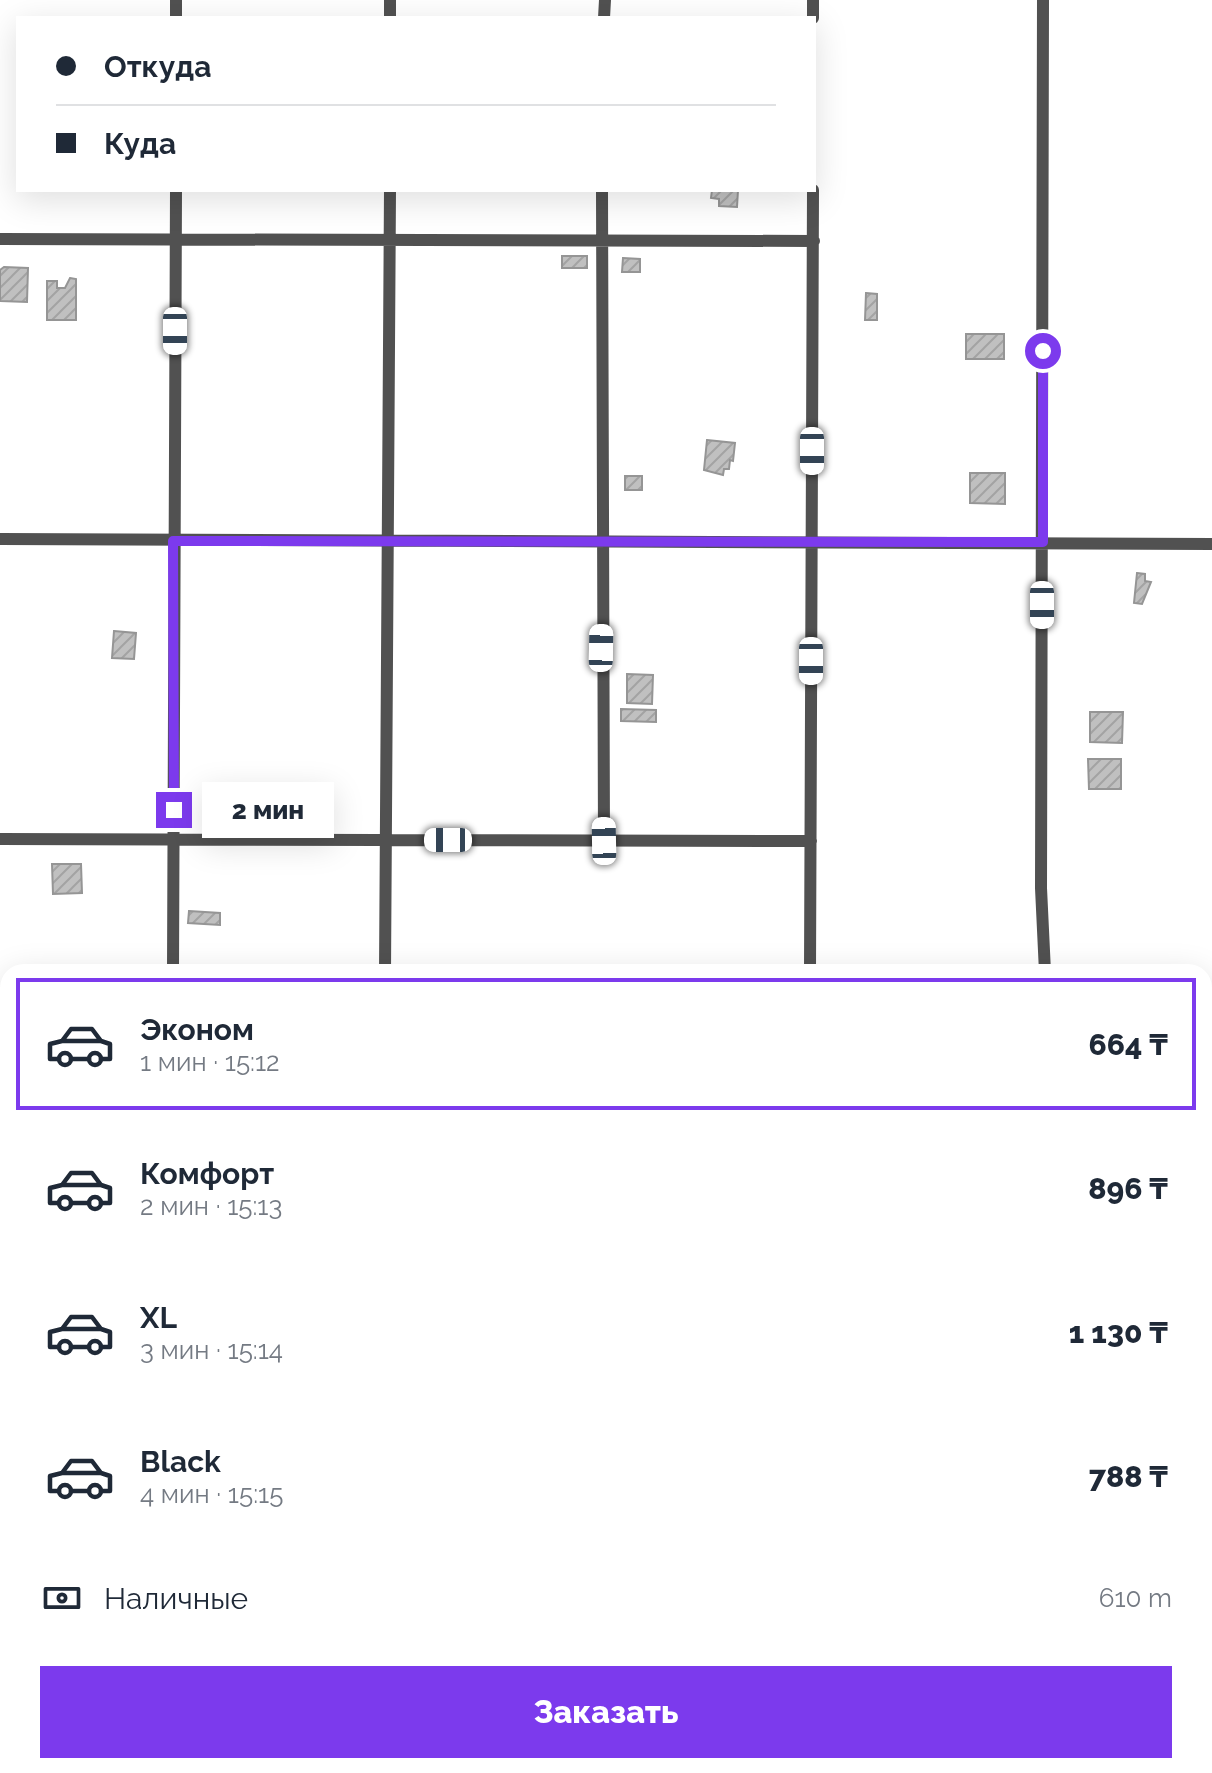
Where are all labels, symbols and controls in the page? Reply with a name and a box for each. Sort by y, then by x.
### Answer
text: Откуда [104,49,211,84]
text: Куда [104,126,176,161]
car [163,307,187,355]
route start [1025,333,1061,369]
car [800,427,824,475]
car [1030,581,1054,629]
car [589,624,613,672]
car [799,637,823,685]
callout: 2 мин [202,782,334,838]
route end [156,792,192,828]
text: 2 мин [232,795,304,825]
car [592,817,616,865]
car [424,828,472,852]
icon: car [44,1008,116,1080]
text: Эконом [140,1012,254,1047]
text: 664 ₸ [1089,1027,1168,1062]
text: 1 мин · 15:12 [140,1047,280,1077]
icon: car [44,1152,116,1224]
text: Комфорт [140,1156,274,1191]
text: 896 ₸ [1088,1171,1168,1206]
text: 2 мин · 15:13 [140,1191,282,1221]
icon: car [44,1296,116,1368]
text: XL [140,1300,177,1335]
text: 1 130 ₸ [1069,1315,1168,1350]
text: 3 мин · 15:14 [140,1335,283,1365]
icon: car [44,1440,116,1512]
text: Black [140,1444,221,1479]
text: 788 ₸ [1089,1459,1168,1494]
text: 4 мин · 15:15 [140,1479,283,1509]
icon: cash [40,1576,84,1620]
text: Наличные [104,1581,248,1616]
text: 610 m [1099,1583,1172,1613]
button: Заказать [40,1666,1172,1758]

